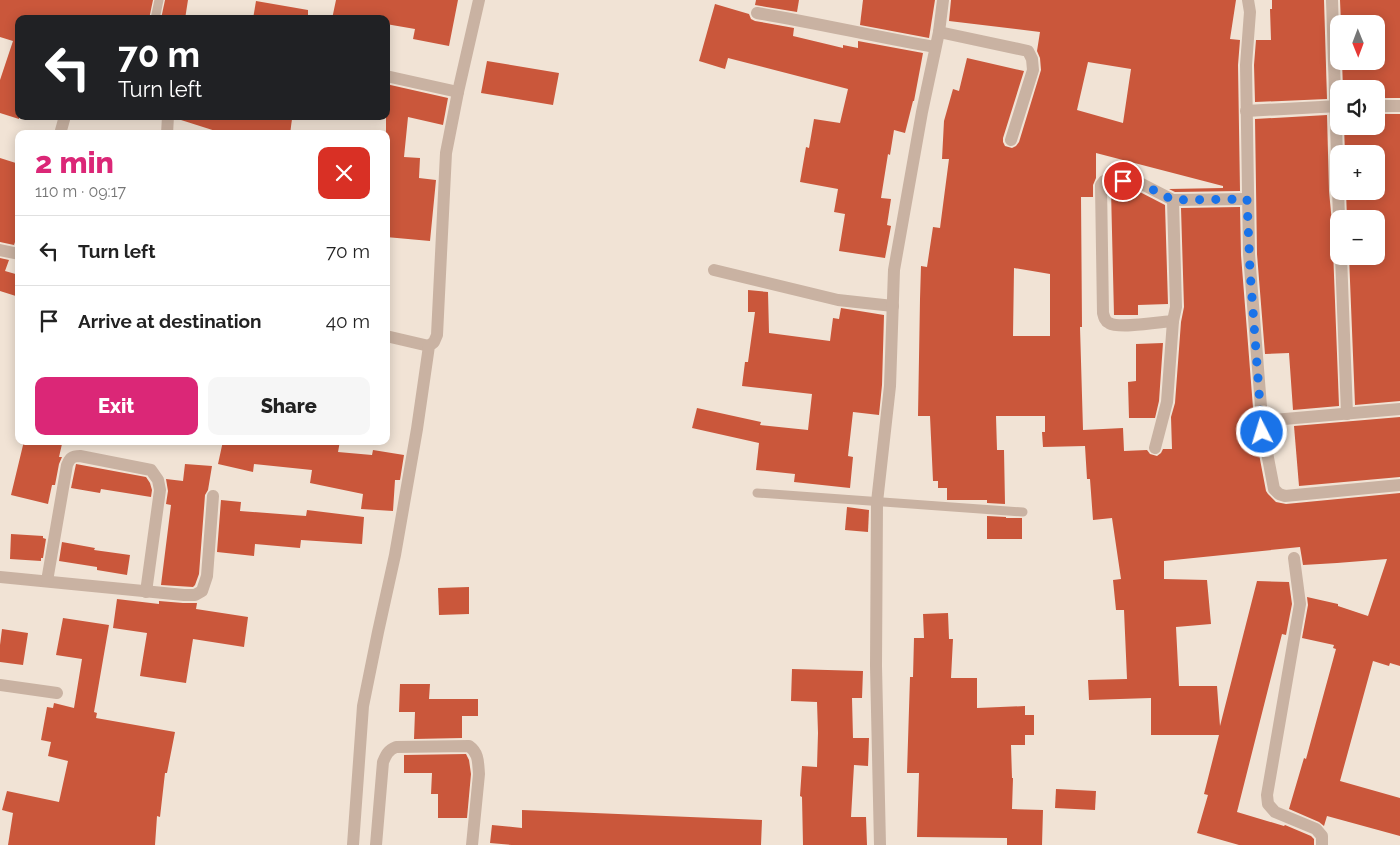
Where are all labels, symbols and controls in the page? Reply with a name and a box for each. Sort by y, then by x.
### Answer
north arrow [1330,15,1385,70]
map controls [1330,15,1385,265]
text: 70 m [118,34,200,75]
icon: left [35,35,100,100]
text: Turn left [118,76,202,102]
button: sound [1330,80,1385,135]
text: 2 min [35,145,114,180]
button: + [1330,145,1385,200]
button: close [318,147,370,199]
pin [1102,160,1144,202]
icon: arrive [1109,167,1137,195]
text: 110 m · 09:17 [35,182,126,201]
button: − [1330,210,1385,265]
icon: left [35,237,63,265]
text: Turn left [78,240,155,262]
text: 70 m [326,240,370,262]
icon: arrive [35,307,63,335]
text: Arrive at destination [78,310,262,332]
text: 40 m [326,310,370,332]
button: Exit [35,377,198,435]
button: Share [208,377,370,435]
position arrow [1235,405,1287,457]

